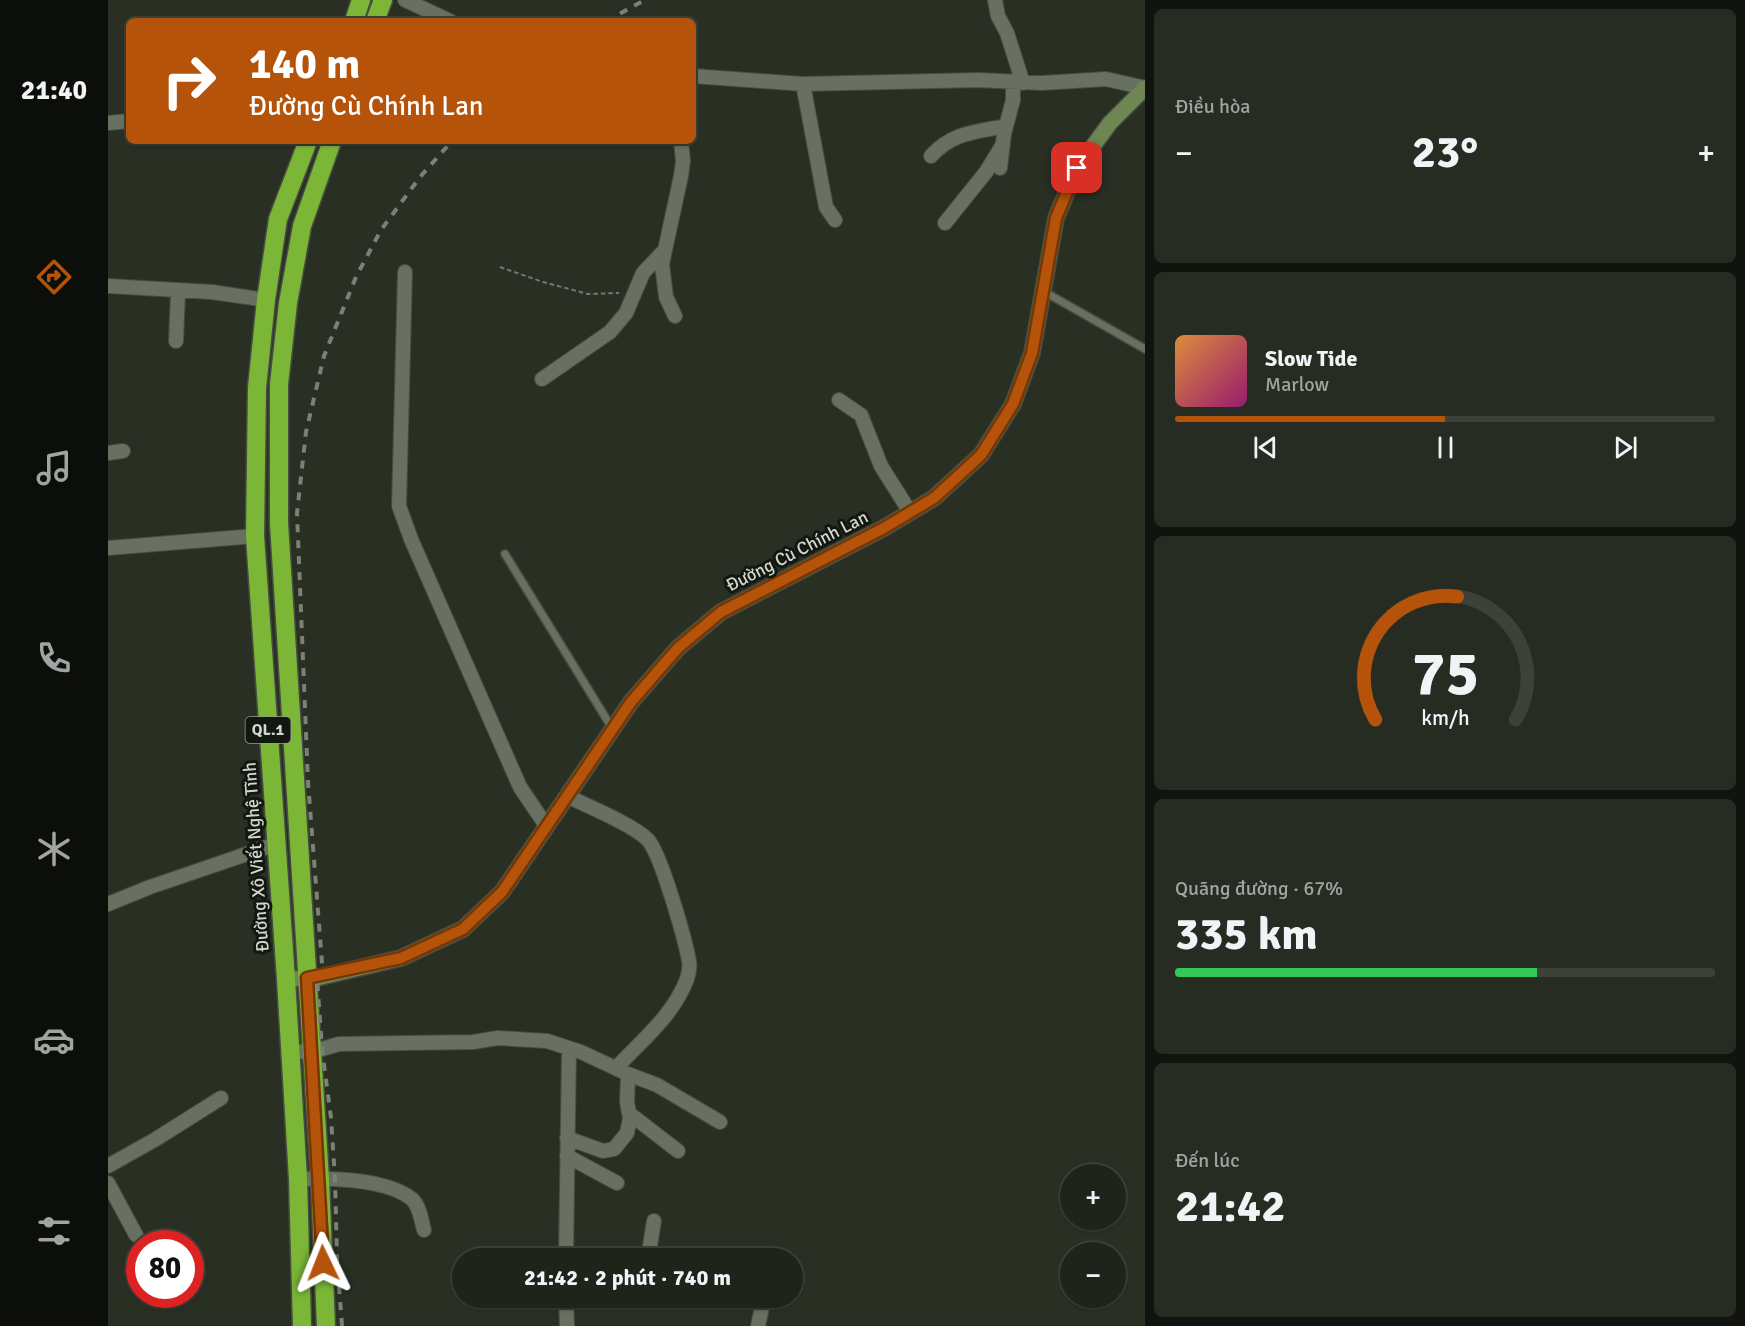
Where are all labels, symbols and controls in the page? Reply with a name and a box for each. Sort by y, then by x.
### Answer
text: 140 m [249,39,360,90]
icon: right [150,42,228,120]
text: 21:40 [21,74,87,107]
text: Đường Cù Chính Lan [249,90,484,123]
text: Điều hòa [1175,94,1250,119]
text: 23° [1412,125,1478,180]
text: − [1175,133,1193,174]
text: + [1697,133,1715,174]
pin [1051,142,1102,193]
icon: arrive [1060,151,1093,184]
icon: directions [33,256,75,298]
text: Slow Tide [1265,345,1357,372]
text: Marlow [1265,372,1329,397]
icon: previous [1249,431,1282,464]
icon: pause [1429,431,1462,464]
icon: next [1609,431,1642,464]
icon: music [33,447,75,489]
street label: Đường Cù Chính Lan [722,506,872,596]
text: 75 [1411,635,1479,712]
icon: phone [33,637,75,679]
text: km/h [1421,705,1469,731]
road number: QL.1 [246,717,290,743]
street label: Đường Xô Viết Nghệ Tĩnh [238,761,274,953]
icon: climate [33,828,75,870]
text: Quãng đường · 67% [1175,876,1343,901]
text: 335 km [1175,907,1318,962]
icon: car [33,1019,75,1061]
text: Đến lúc [1175,1148,1240,1173]
map controls [1060,1164,1126,1308]
button: + [1060,1164,1126,1230]
text: 21:42 [1175,1179,1285,1234]
icon: filters [33,1210,75,1252]
speed limit sign: 80 [126,1230,204,1308]
position arrow [291,1231,355,1295]
button: − [1060,1242,1126,1308]
text: 21:42 · 2 phút · 740 m [524,1264,731,1291]

